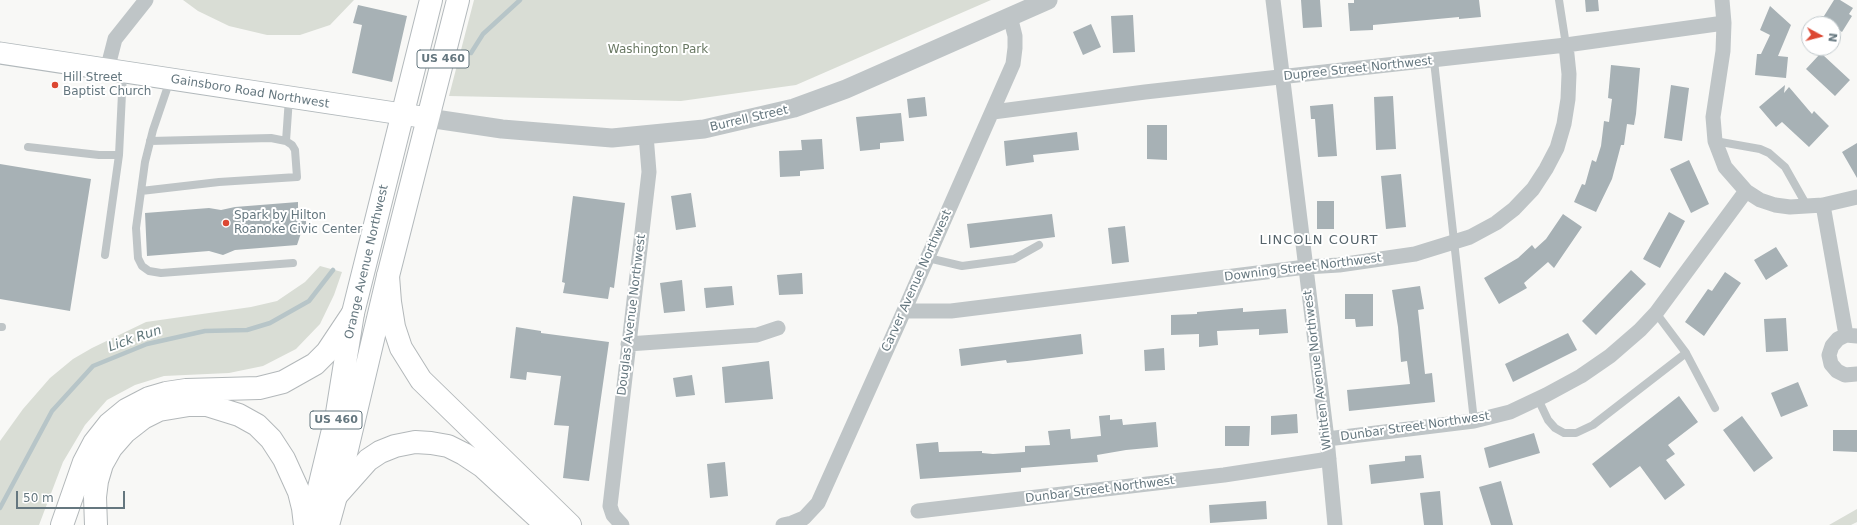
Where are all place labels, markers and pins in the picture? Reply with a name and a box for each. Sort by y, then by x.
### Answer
place label: Hill Street Baptist Church [63,71,151,99]
marker: Hill Street Baptist Church [50,80,60,90]
place label: Spark by Hilton Roanoke Civic Center [234,209,362,237]
marker: Spark by Hilton Roanoke Civic Center [221,218,231,228]

